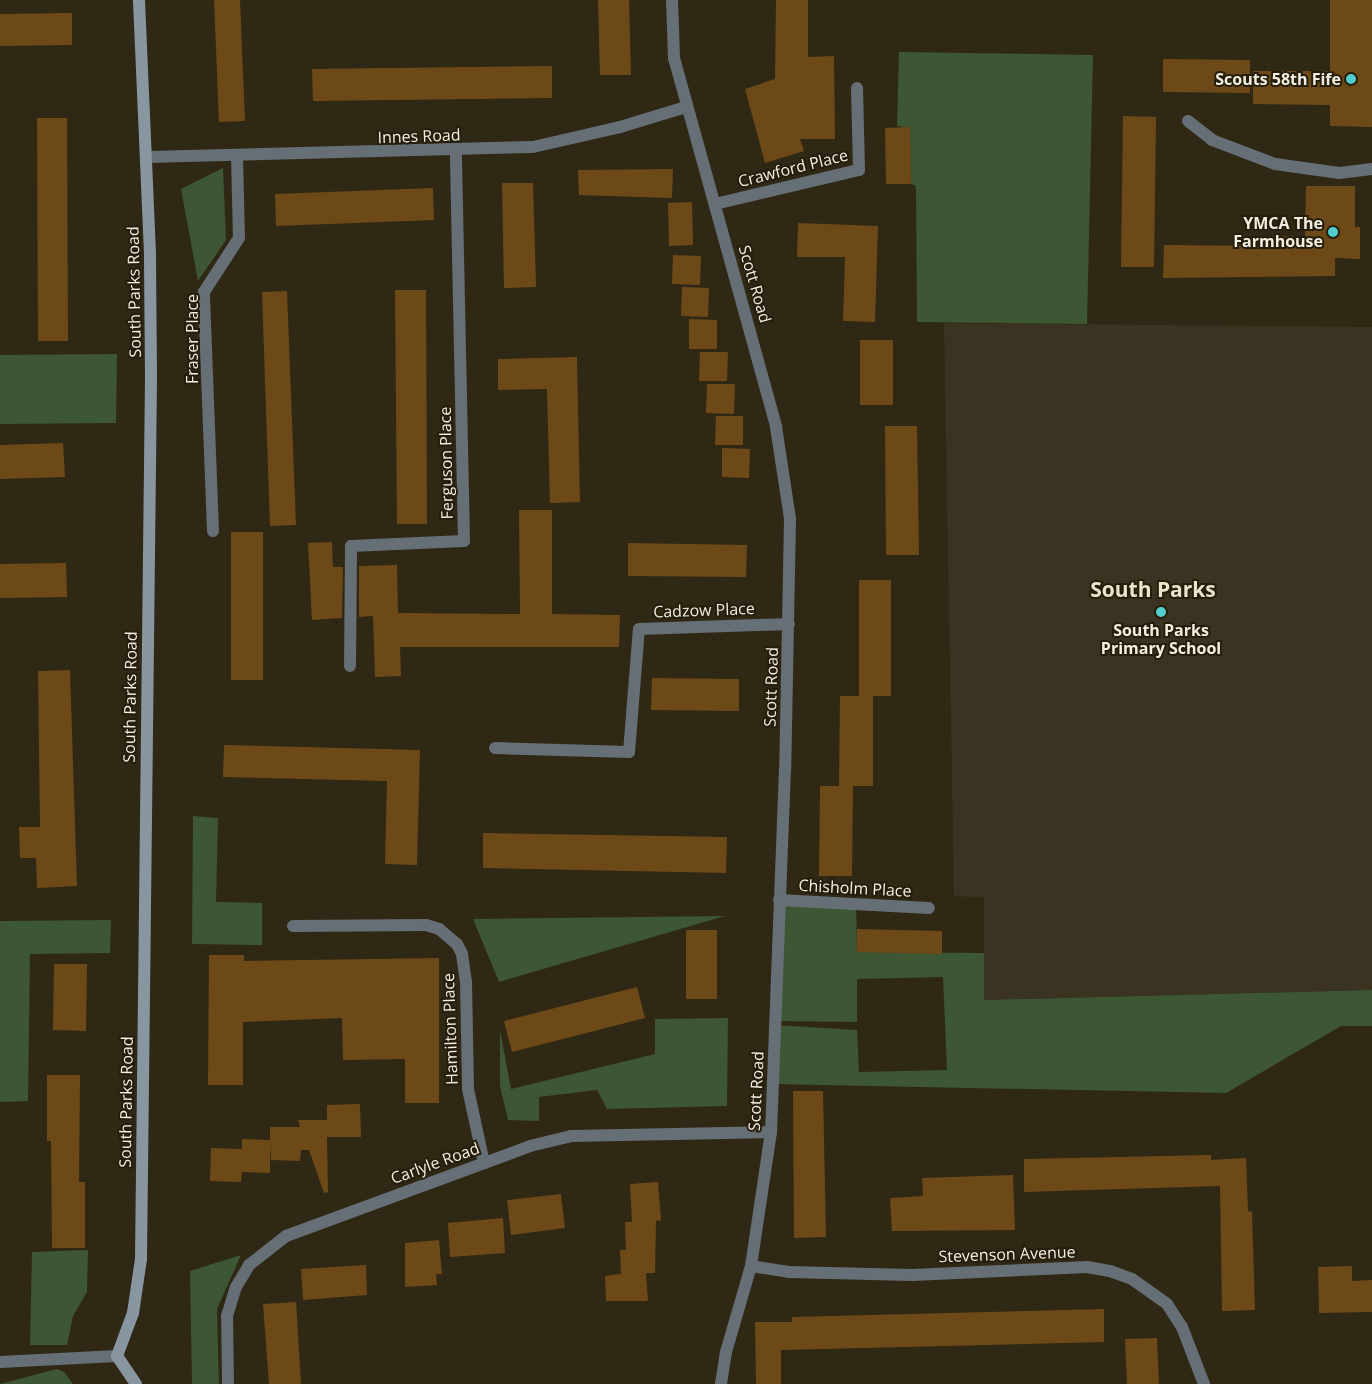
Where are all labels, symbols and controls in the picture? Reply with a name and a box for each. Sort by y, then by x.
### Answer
place label: Scouts 58th Fife [1215,69,1341,89]
marker: Scouts 58th Fife [1345,73,1357,85]
street label: Innes Road [377,125,461,147]
street label: Crawford Place [736,145,850,191]
place label: YMCA The Farmhouse [1233,213,1323,251]
street label: South Parks Road [123,226,145,358]
marker: YMCA The Farmhouse [1327,226,1339,238]
street label: Scott Road [735,243,775,325]
street label: Fraser Place [182,294,202,384]
street label: Ferguson Place [435,406,457,520]
district label: South Parks [1090,576,1216,602]
street label: Cadzow Place [653,599,755,621]
marker: South Parks Primary School [1155,606,1167,618]
place label: South Parks Primary School [1101,620,1221,658]
street label: South Parks Road [119,631,141,763]
street label: Scott Road [760,647,782,727]
street label: Chisholm Place [798,875,912,901]
street label: Hamilton Place [438,973,462,1085]
street label: South Parks Road [115,1036,137,1168]
street label: Scott Road [744,1051,768,1131]
street label: Carlyle Road [388,1138,482,1188]
street label: Stevenson Avenue [938,1242,1076,1266]

